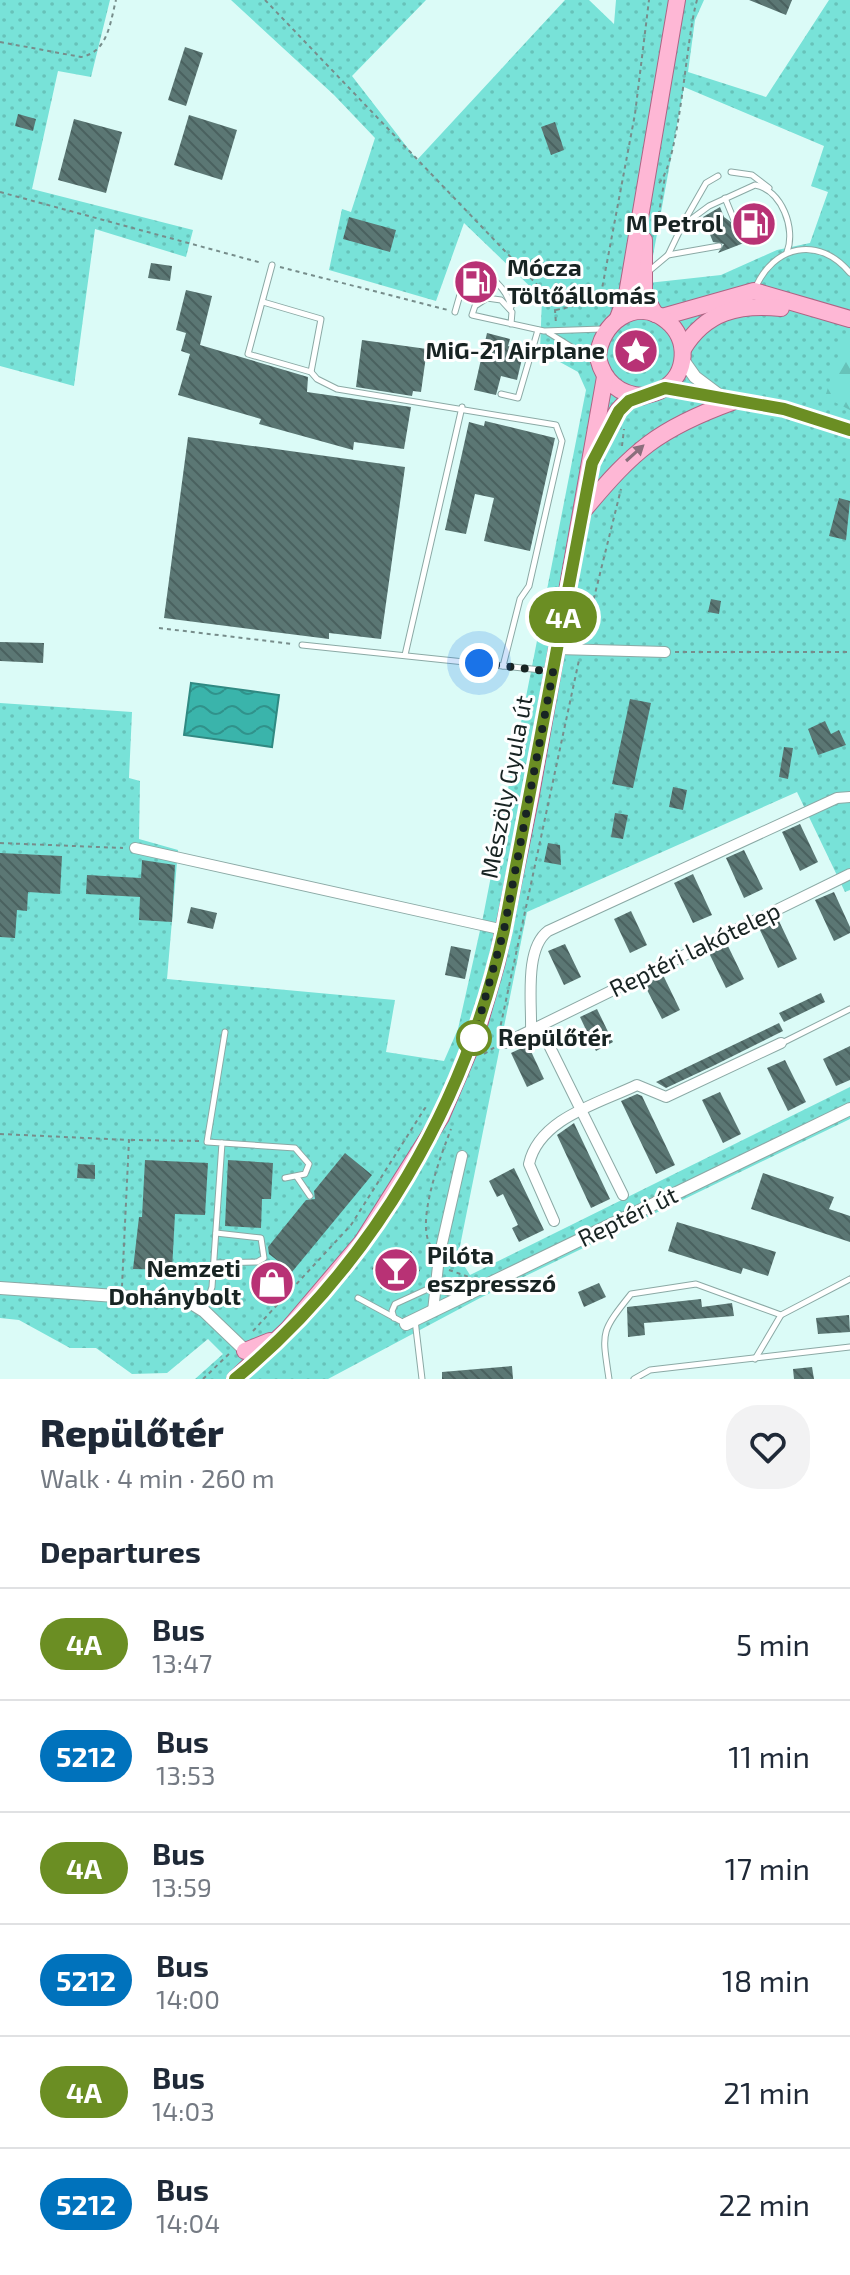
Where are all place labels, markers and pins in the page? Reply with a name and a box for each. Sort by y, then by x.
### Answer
fuel station icon: M Petrol [730,200,778,248]
place label: M Petrol [626,208,723,237]
place label: Mócza Töltőállomás [507,252,656,309]
fuel station icon: Mócza Töltőállomás [452,258,500,306]
place icon: MiG-21 Airplane [612,327,660,375]
place label: MiG-21 Airplane [426,335,605,364]
marker: Repülőtér [457,1021,491,1055]
place label: Repülőtér [498,1022,612,1051]
place label: Pilóta eszpresszó [427,1240,556,1297]
bar icon: Pilóta eszpresszó [372,1246,420,1294]
place label: Nemzeti Dohánybolt [109,1253,241,1310]
shop icon: Nemzeti Dohánybolt [248,1259,296,1307]

